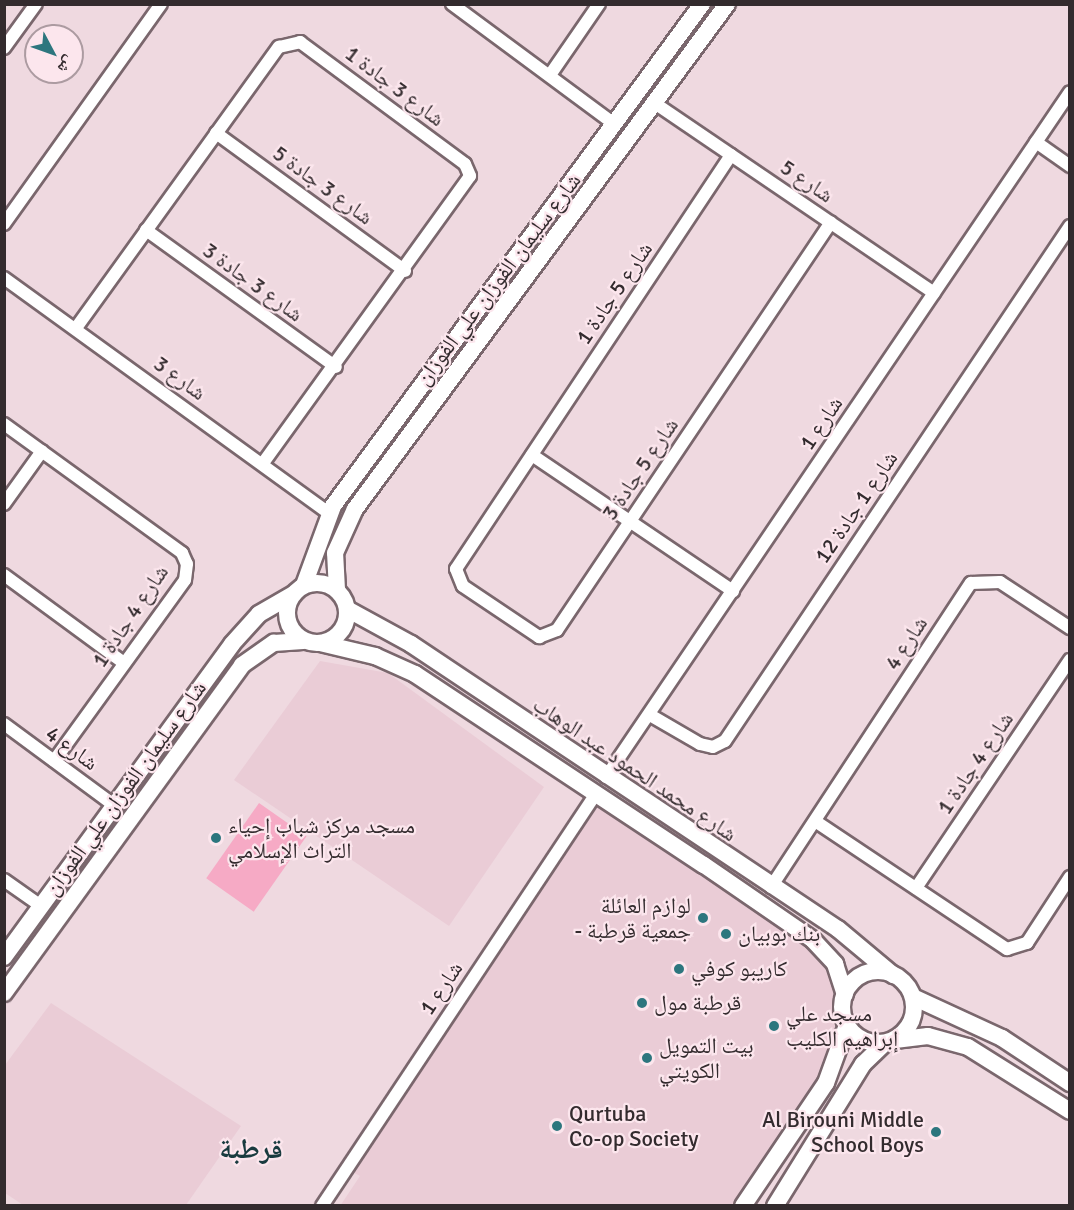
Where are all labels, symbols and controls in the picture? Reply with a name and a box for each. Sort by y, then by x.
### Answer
north arrow [24,24,84,84]
street label: شارع 3 جادة 1 [340,40,450,132]
text: ش [53,52,79,77]
street label: شارع 3 جادة 5 [268,140,378,230]
street label: شارع 5 [775,154,839,208]
street label: شارع سليمان الفوزان علي الفوزان [410,168,586,390]
street label: شارع 3 جادة 3 [198,237,308,327]
street label: شارع 5 جادة 1 [570,237,658,349]
street label: شارع 3 [149,350,211,406]
street label: شارع 1 [794,391,848,455]
street label: شارع 5 جادة 3 [596,413,684,525]
street label: شارع 1 جادة 12 [809,446,903,568]
street label: شارع 4 جادة 1 [86,560,174,672]
street label: شارع 4 [879,611,933,675]
street label: شارع سليمان الفوزان علي الفوزان [38,676,212,900]
street label: شارع محمد الحمود عبد الوهاب [528,691,742,847]
street label: شارع 4 جادة 1 [931,707,1019,819]
street label: شارع 4 [41,720,103,776]
place label: مسجد مركز شباب إحياء التراث الإسلامي [228,812,415,864]
marker: مسجد مركز شباب إحياء التراث الإسلامي [209,831,223,845]
place label: لوازم العائلة - جمعية قرطبة [575,892,691,944]
marker: لوازم العائلة - جمعية قرطبة [696,911,710,925]
place label: بنك بوبيان [738,921,820,947]
marker: بنك بوبيان [719,927,733,941]
street label: شارع 1 [414,956,468,1020]
place label: كاريبو كوفي [691,956,787,982]
marker: كاريبو كوفي [672,962,686,976]
place label: قرطبة مول [654,990,741,1016]
marker: قرطبة مول [635,996,649,1010]
place label: مسجد علي إبراهيم الكليب [786,1000,898,1052]
marker: مسجد علي إبراهيم الكليب [767,1019,781,1033]
place label: بيت التمويل الكويتي [659,1032,754,1084]
marker: بيت التمويل الكويتي [640,1051,654,1065]
place label: Qurtuba Co-op Society [569,1100,699,1152]
place label: Al Birouni Middle School Boys [762,1106,924,1158]
marker: Qurtuba Co-op Society [550,1119,564,1133]
marker: Al Birouni Middle School Boys [929,1125,943,1139]
district label: قرطبة [219,1132,283,1166]

